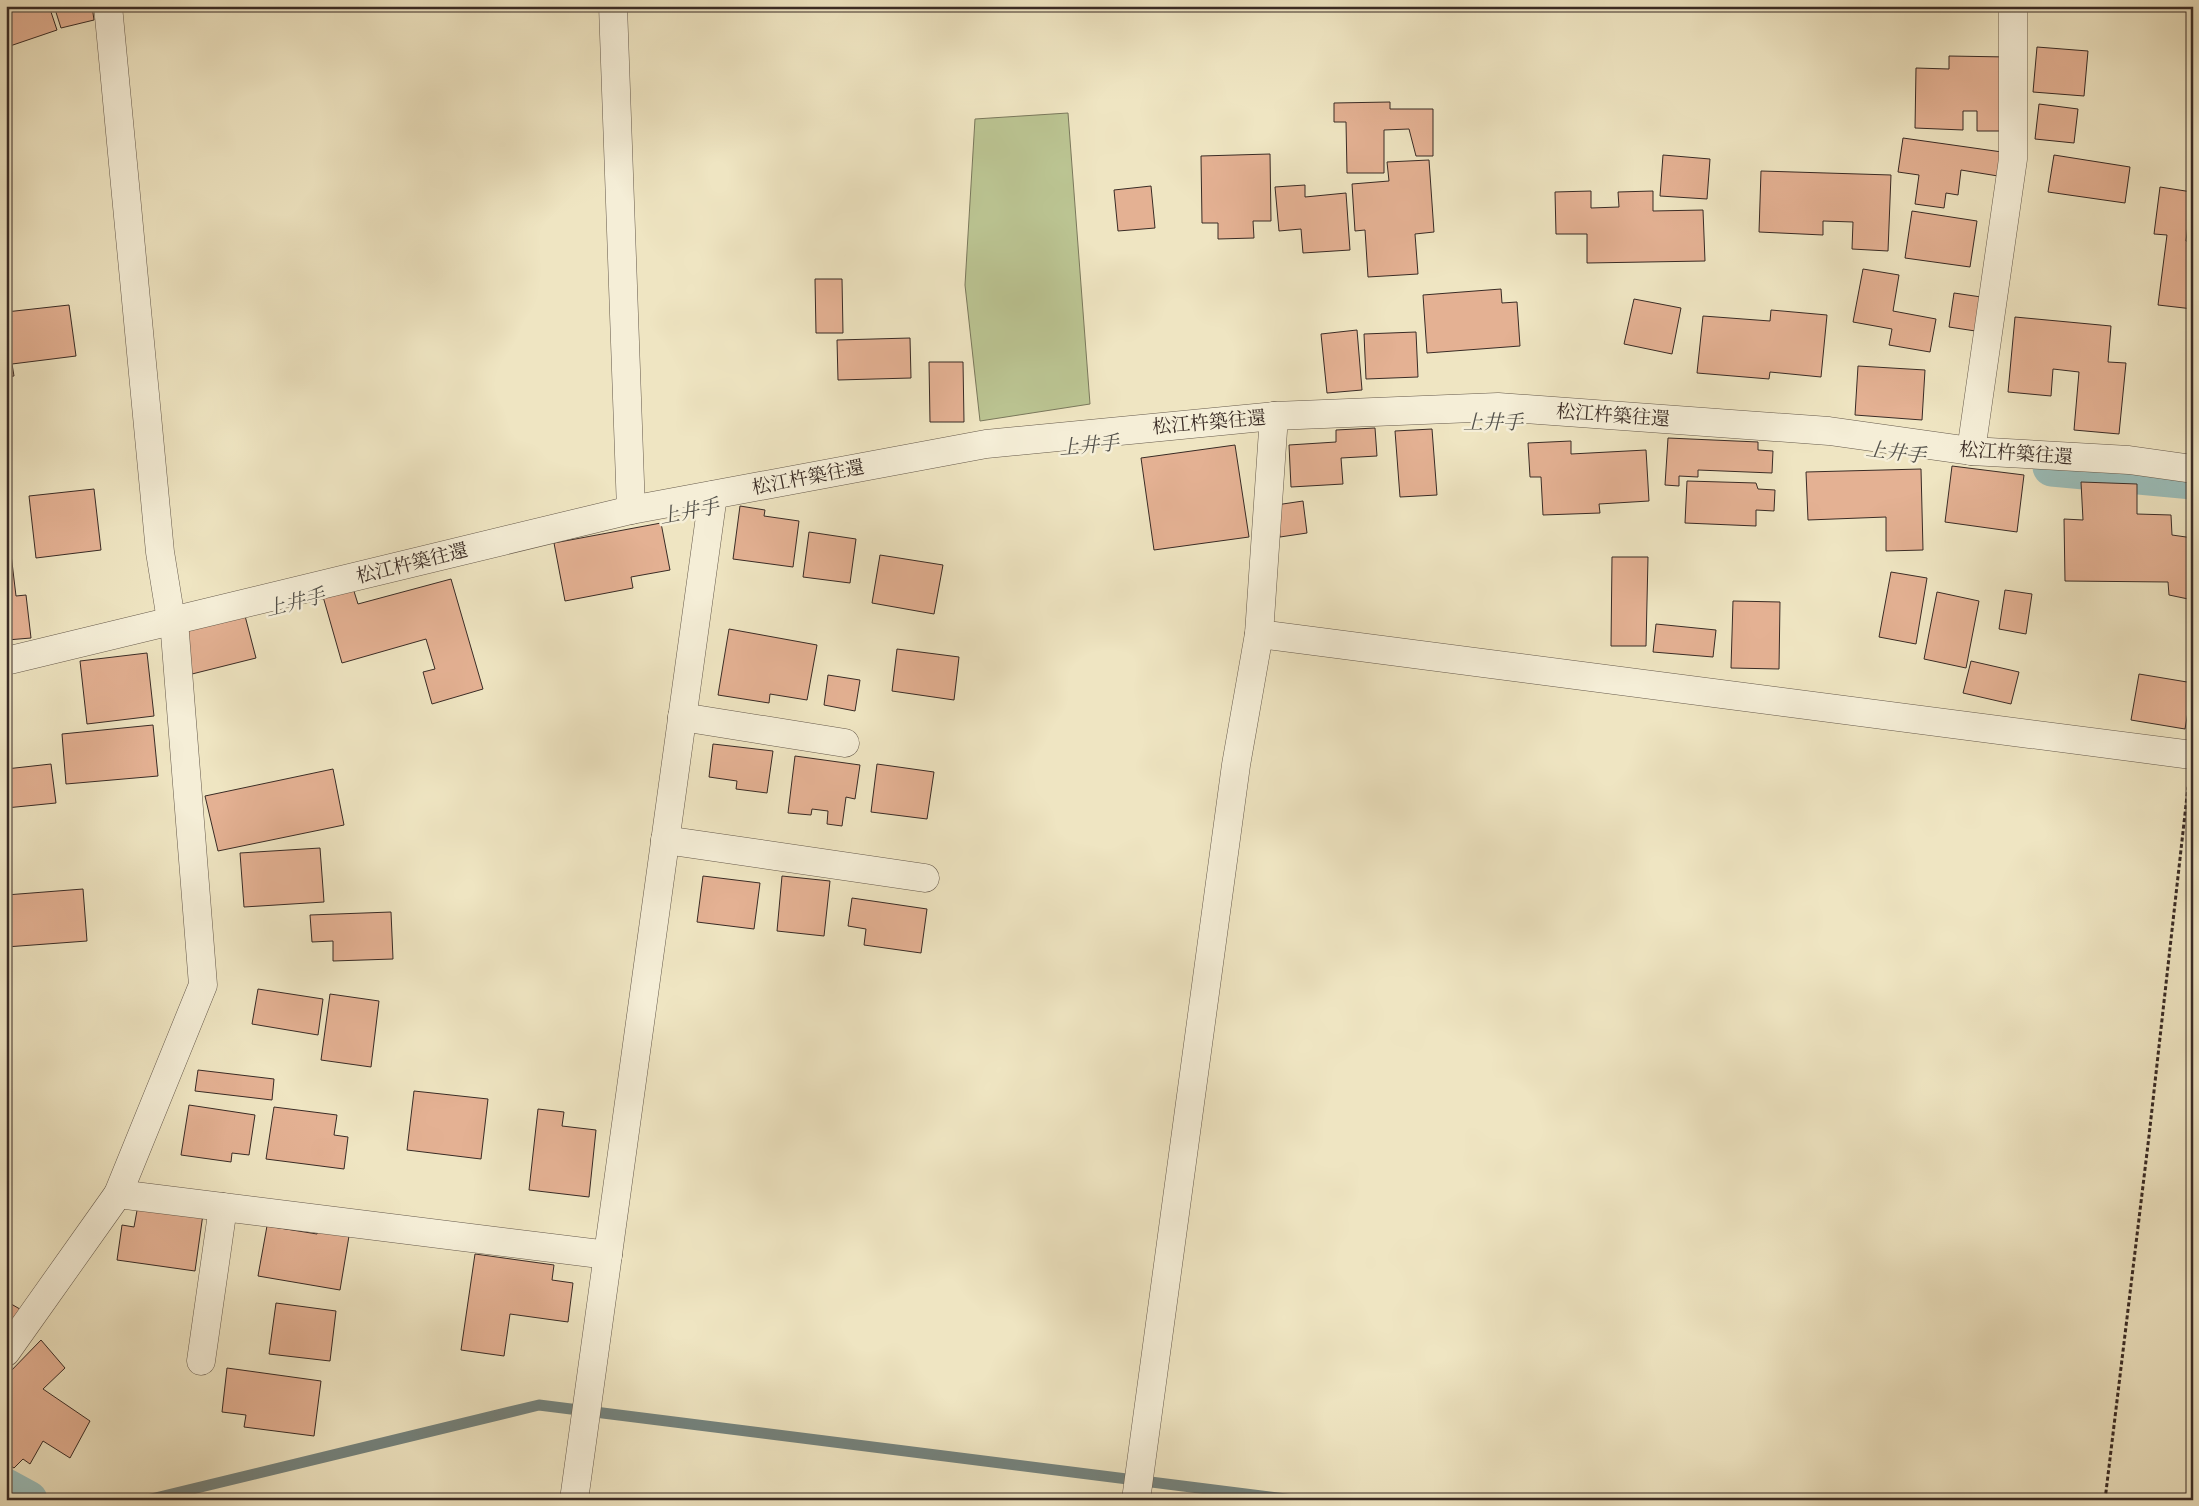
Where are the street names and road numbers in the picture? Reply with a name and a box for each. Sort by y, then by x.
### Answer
street label: 松江杵築往還 [1555,400,1671,430]
street label: 松江杵築往還 [1151,406,1267,438]
street label: 松江杵築往還 [1958,438,2074,468]
street label: 松江杵築往還 [750,455,866,499]
street label: 松江杵築往還 [354,538,470,588]

